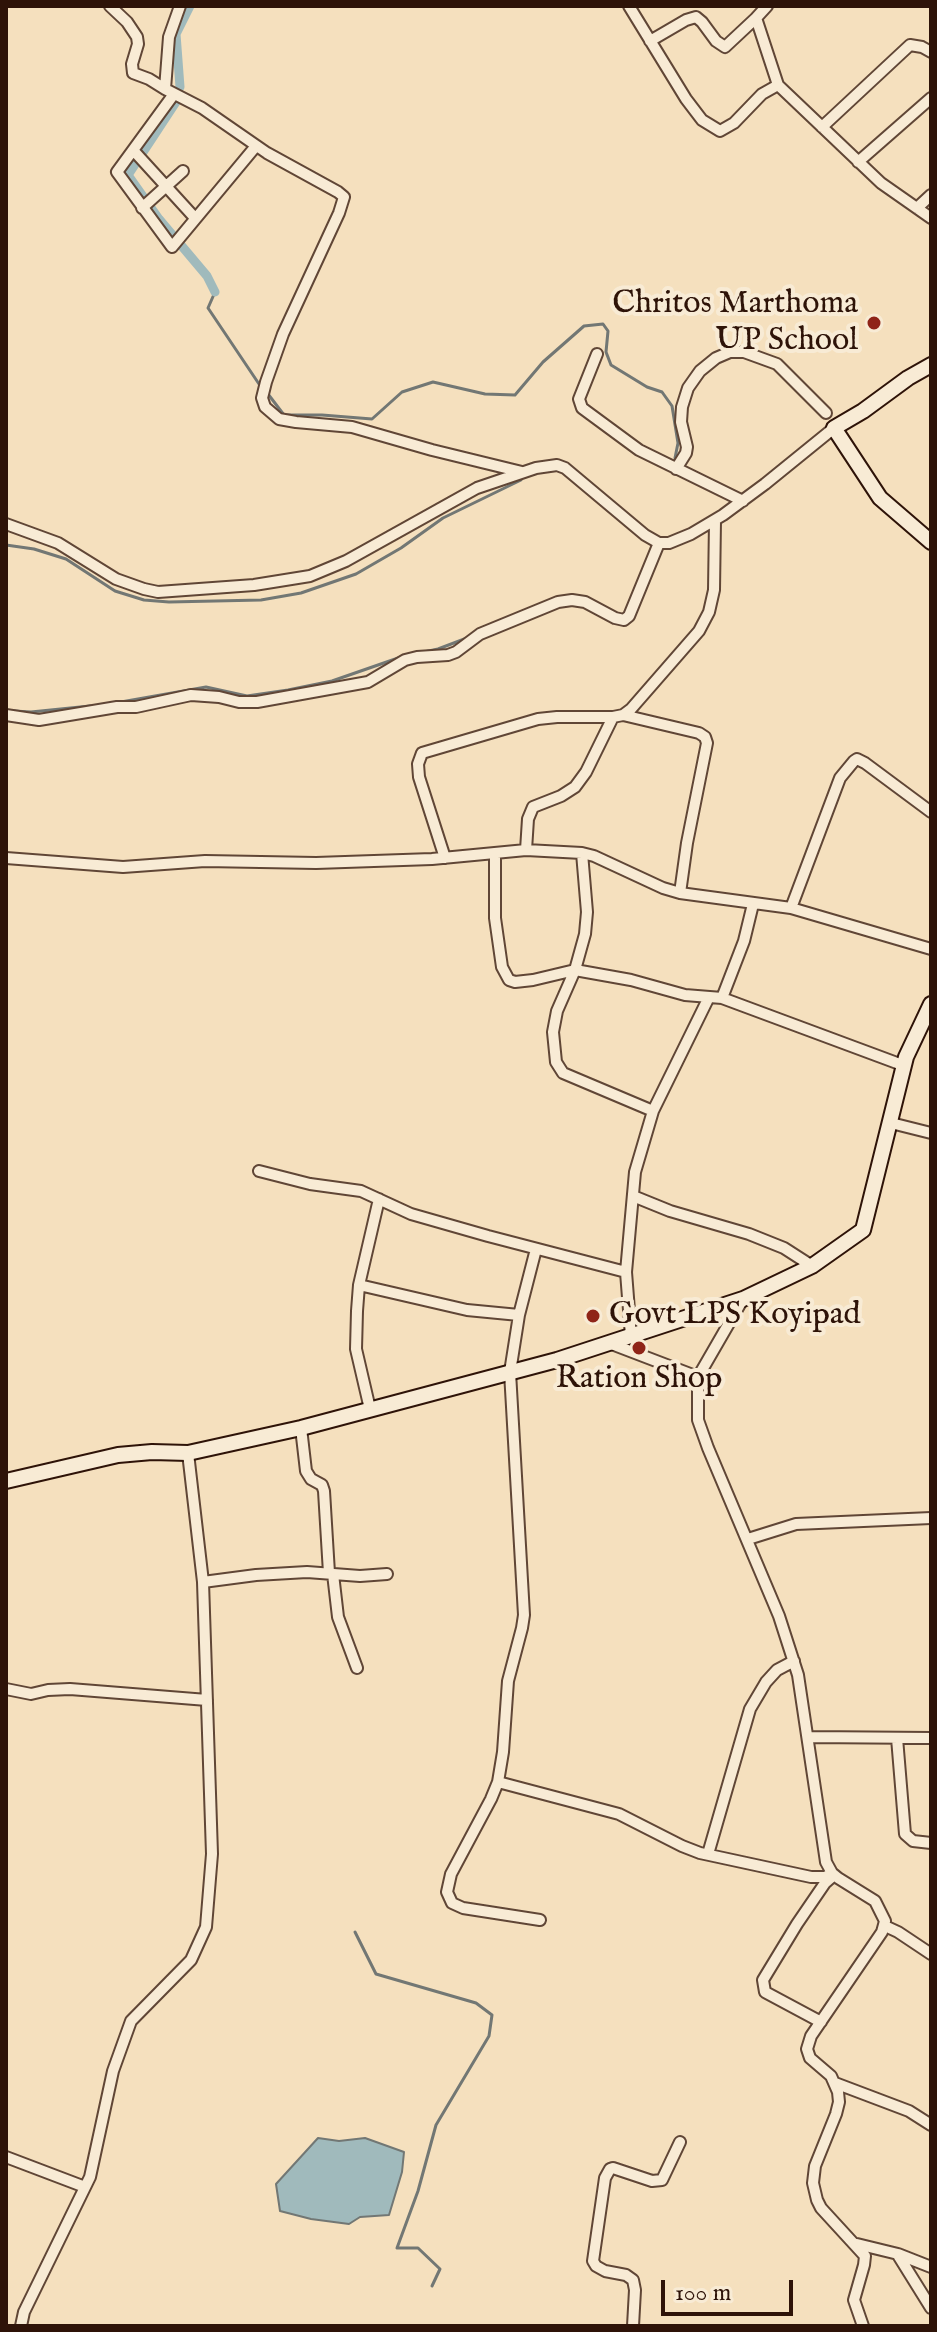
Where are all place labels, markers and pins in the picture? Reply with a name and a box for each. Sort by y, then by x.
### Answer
place label: Chritos Marthoma UP School [612,286,858,361]
marker: Chritos Marthoma UP School [865,314,883,332]
place label: Govt LPS Koyipad [609,1297,861,1335]
marker: Govt LPS Koyipad [584,1307,602,1325]
marker: Ration Shop [630,1339,648,1357]
place label: Ration Shop [556,1361,722,1399]

